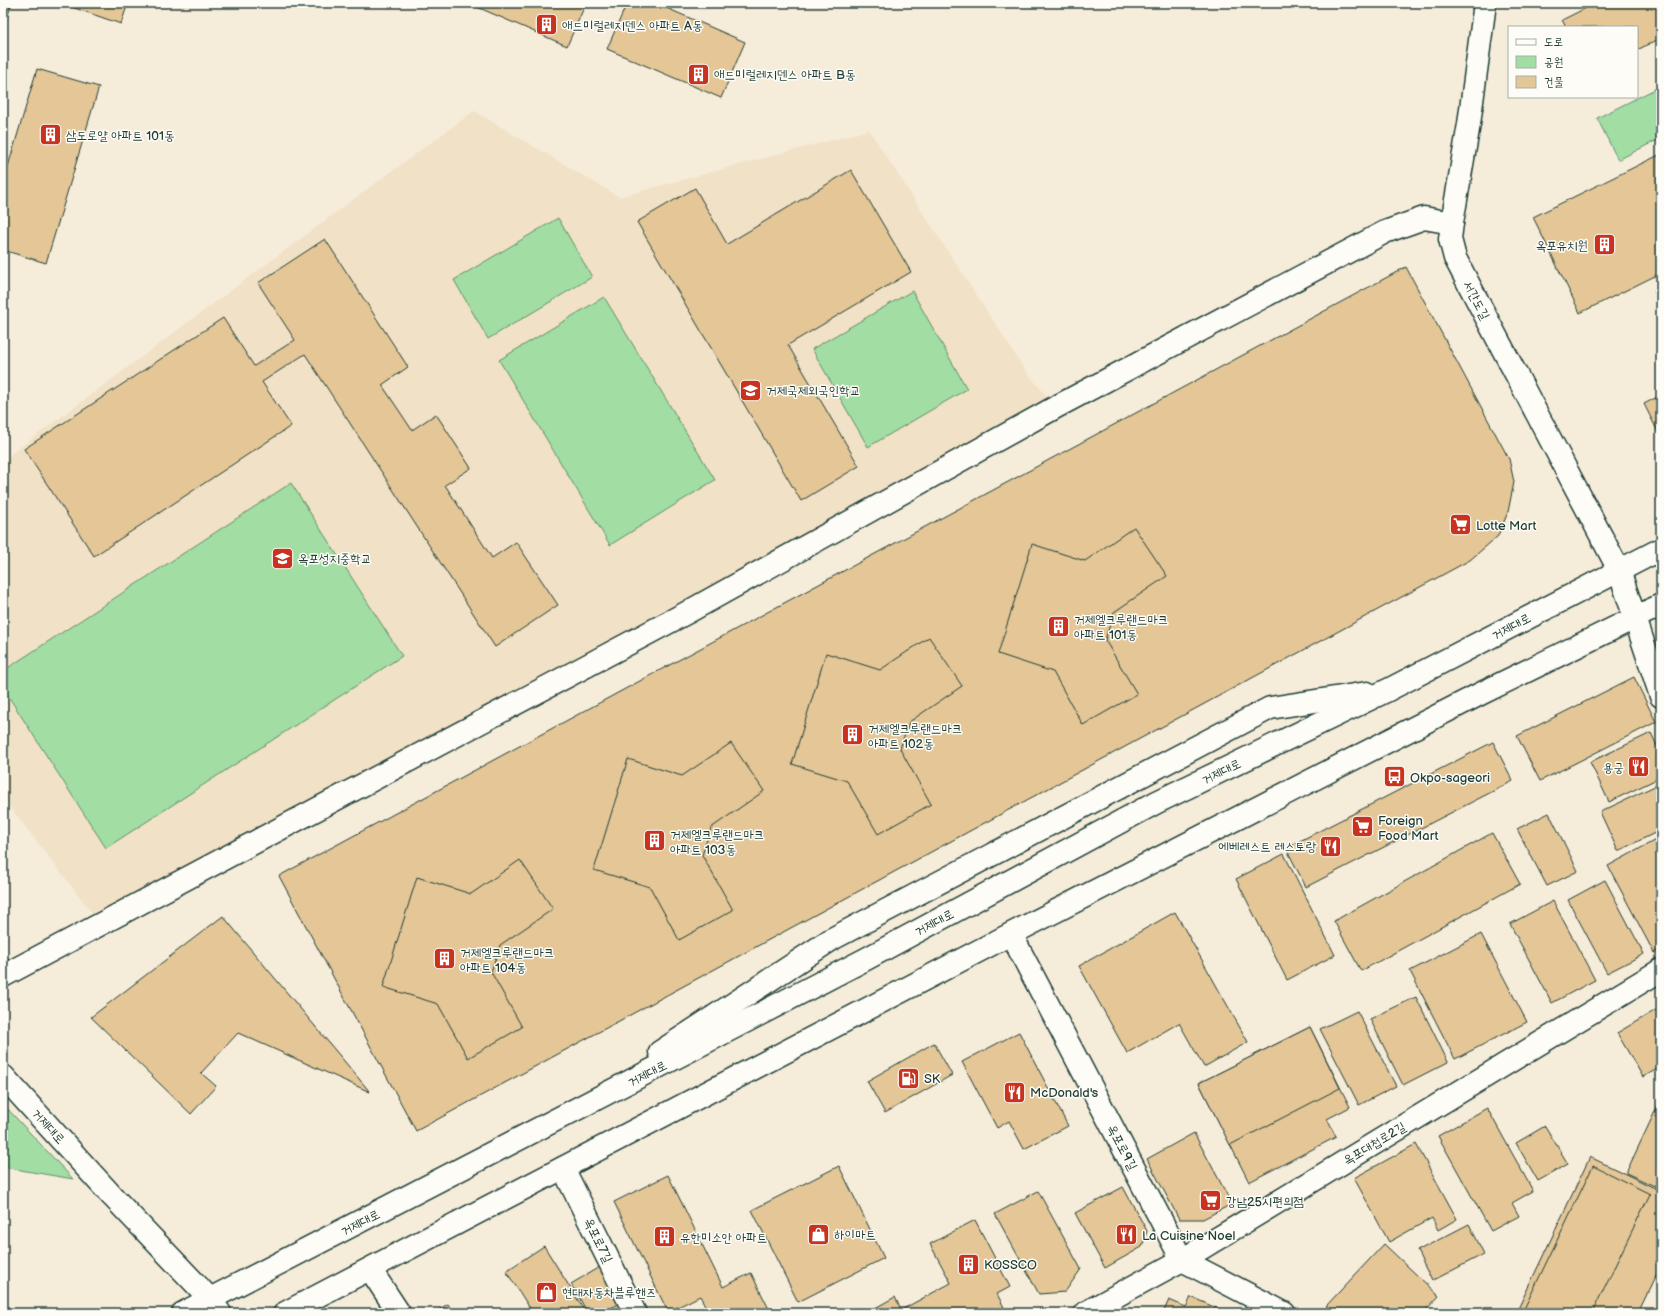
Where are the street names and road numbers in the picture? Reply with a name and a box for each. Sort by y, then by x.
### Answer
street label: 서간도길 [1459,278,1493,323]
street label: 거제대로 [1489,610,1534,644]
street label: 거제대로 [1199,756,1244,788]
street label: 거제대로 [912,906,957,940]
street label: 거제대로 [625,1057,670,1091]
street label: 거제대로 [28,1106,68,1148]
street label: 옥포대첩로2길 [1340,1119,1409,1169]
street label: 옥포로9길 [1103,1122,1141,1173]
street label: 거제대로 [338,1206,383,1240]
street label: 옥포로7길 [580,1215,616,1266]

